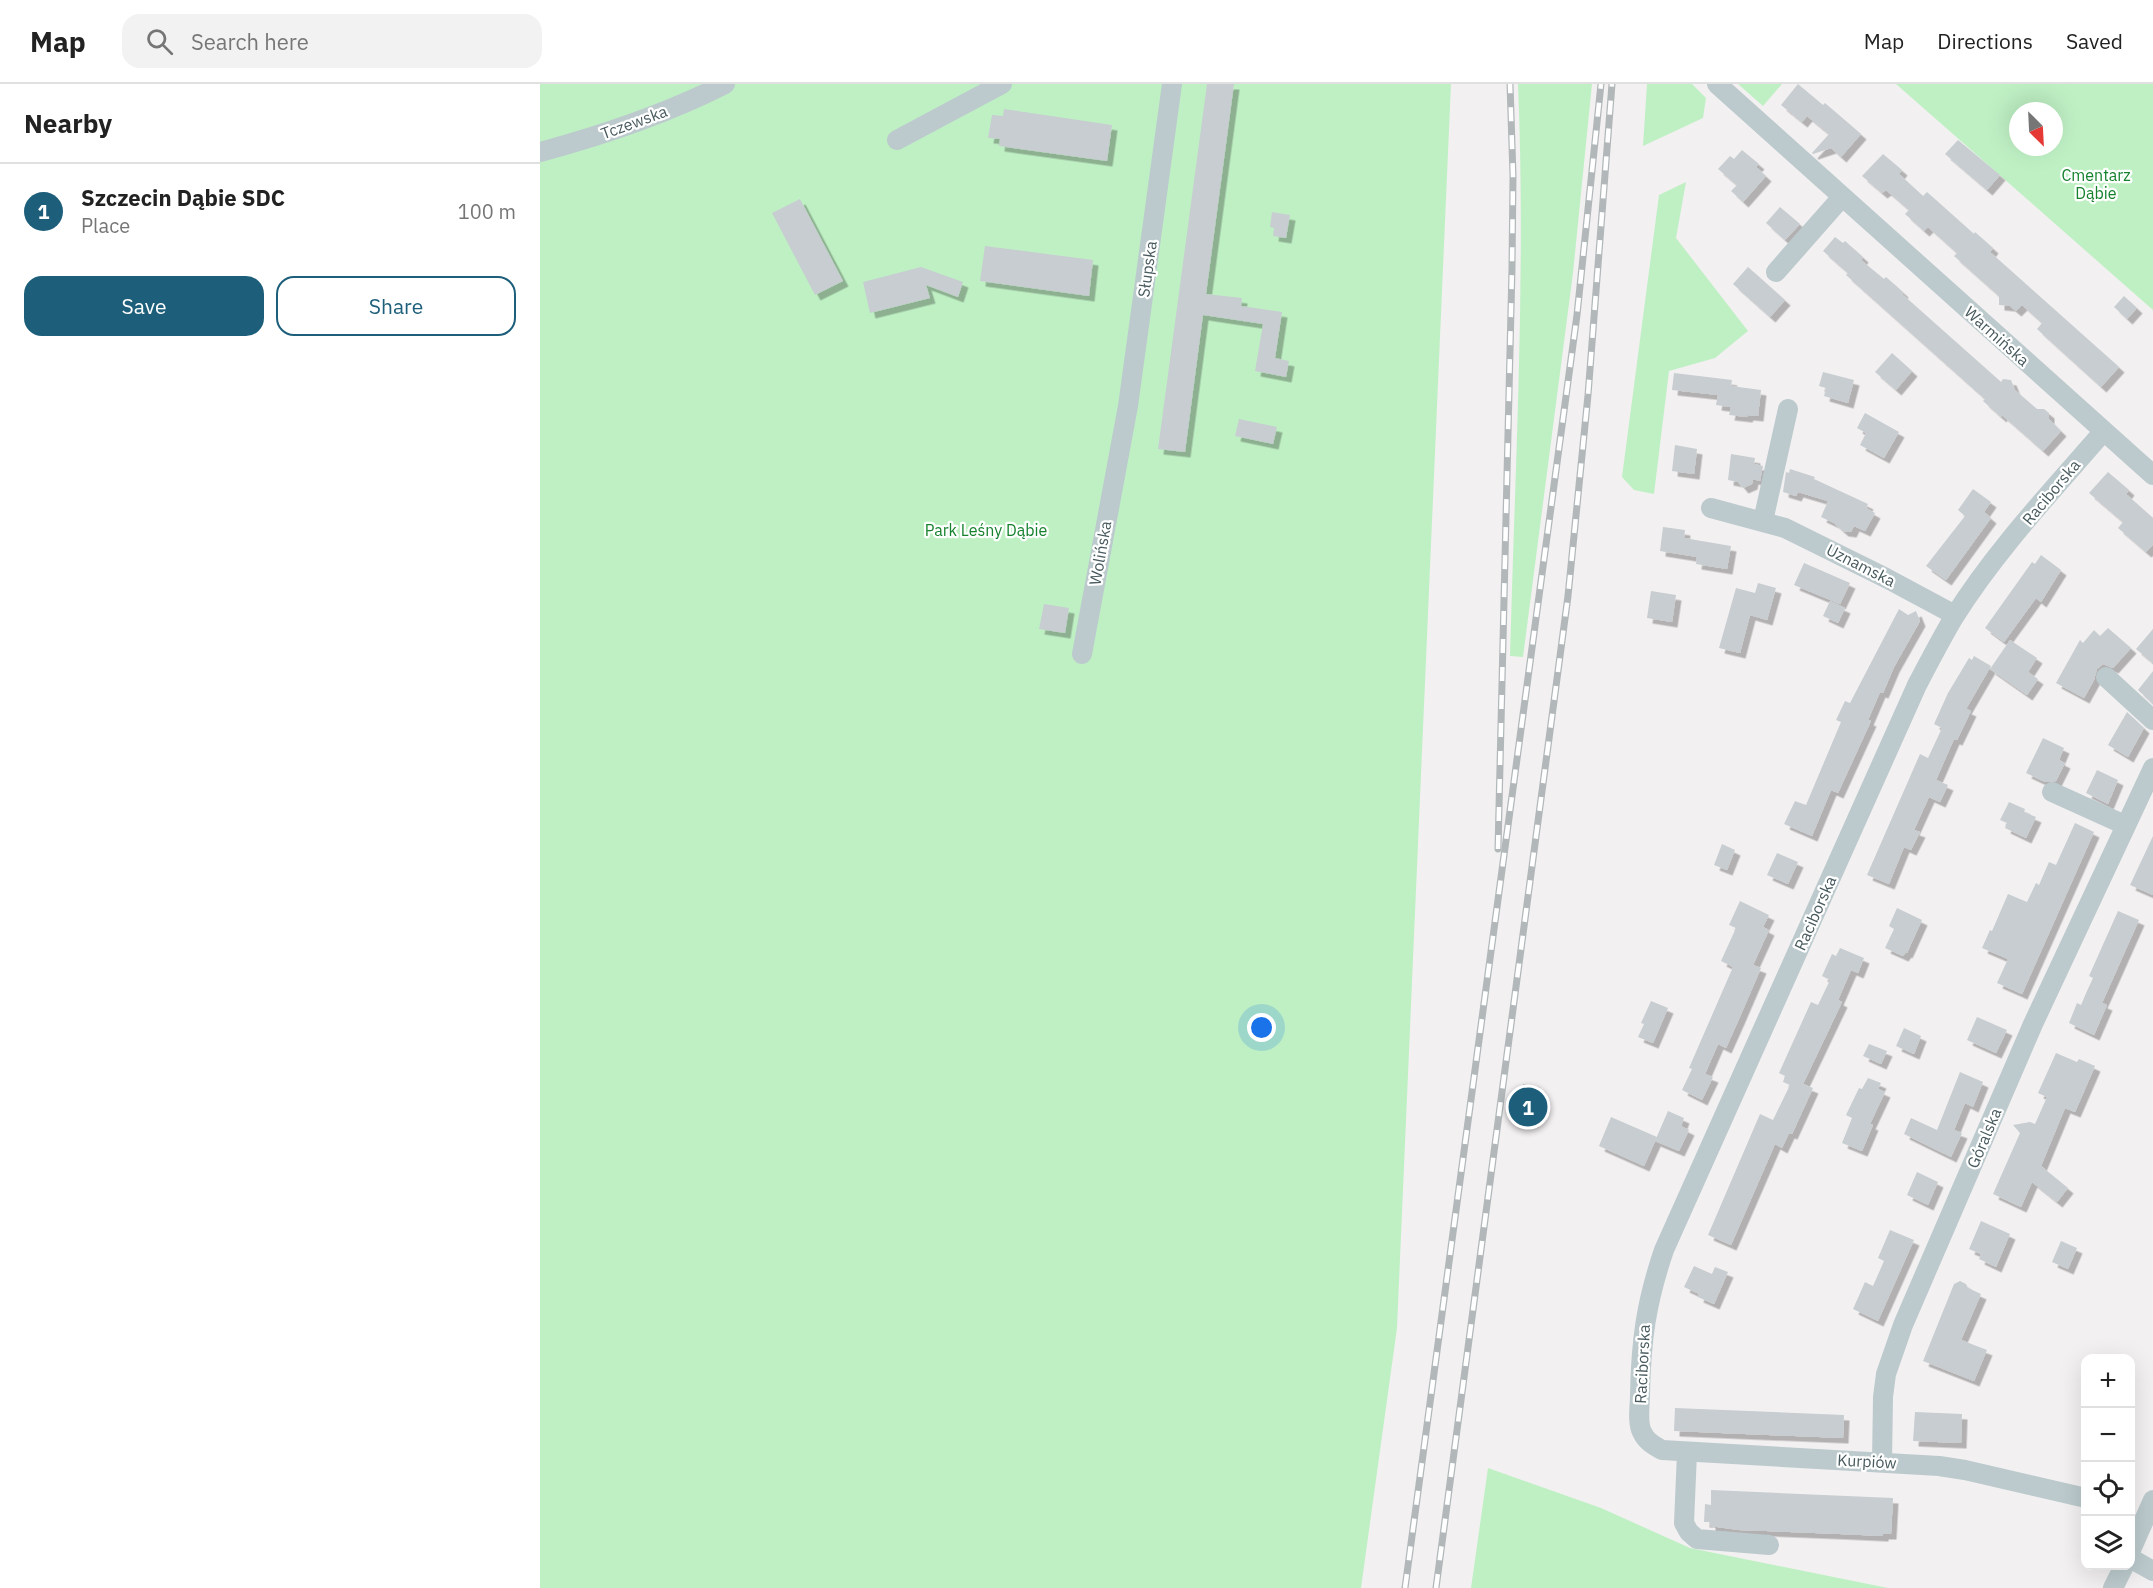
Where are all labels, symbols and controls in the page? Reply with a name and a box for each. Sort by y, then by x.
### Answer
search box [122,14,542,68]
text: Map [30,23,86,60]
icon: search [143,25,176,58]
text: Search here [191,27,309,56]
text: Map [1864,27,1904,55]
text: Directions [1937,27,2033,55]
text: Saved [2066,27,2123,55]
street label: Tczewska [598,101,670,143]
north arrow [2009,102,2063,156]
text: Nearby [24,106,112,140]
park label: Cmentarz Dąbie [2061,165,2131,203]
text: Szczecin Dąbie SDC [81,183,285,212]
text: 1 [38,198,50,225]
text: 100 m [458,198,516,225]
text: Place [81,212,130,239]
street label: Słupska [1133,239,1161,299]
button: Save [24,276,264,336]
button: Share [276,276,516,336]
street label: Warmińska [1960,302,2034,371]
street label: Raciborska [2018,455,2084,529]
street label: Wolińska [1084,519,1116,587]
park label: Park Leśny Dąbie [925,520,1048,540]
street label: Uznamska [1823,539,1899,591]
street label: Raciborska [1790,872,1840,953]
your location [1247,1013,1276,1042]
pin: 1 [1508,1084,1548,1130]
street label: Góralska [1962,1104,2006,1171]
street label: Raciborska [1630,1323,1654,1404]
map controls [2081,1354,2135,1570]
button: + [2081,1354,2135,1408]
button: − [2081,1408,2135,1462]
street label: Kurpiów [1837,1449,1897,1473]
button: locate [2081,1462,2135,1516]
button: layers [2081,1516,2135,1570]

